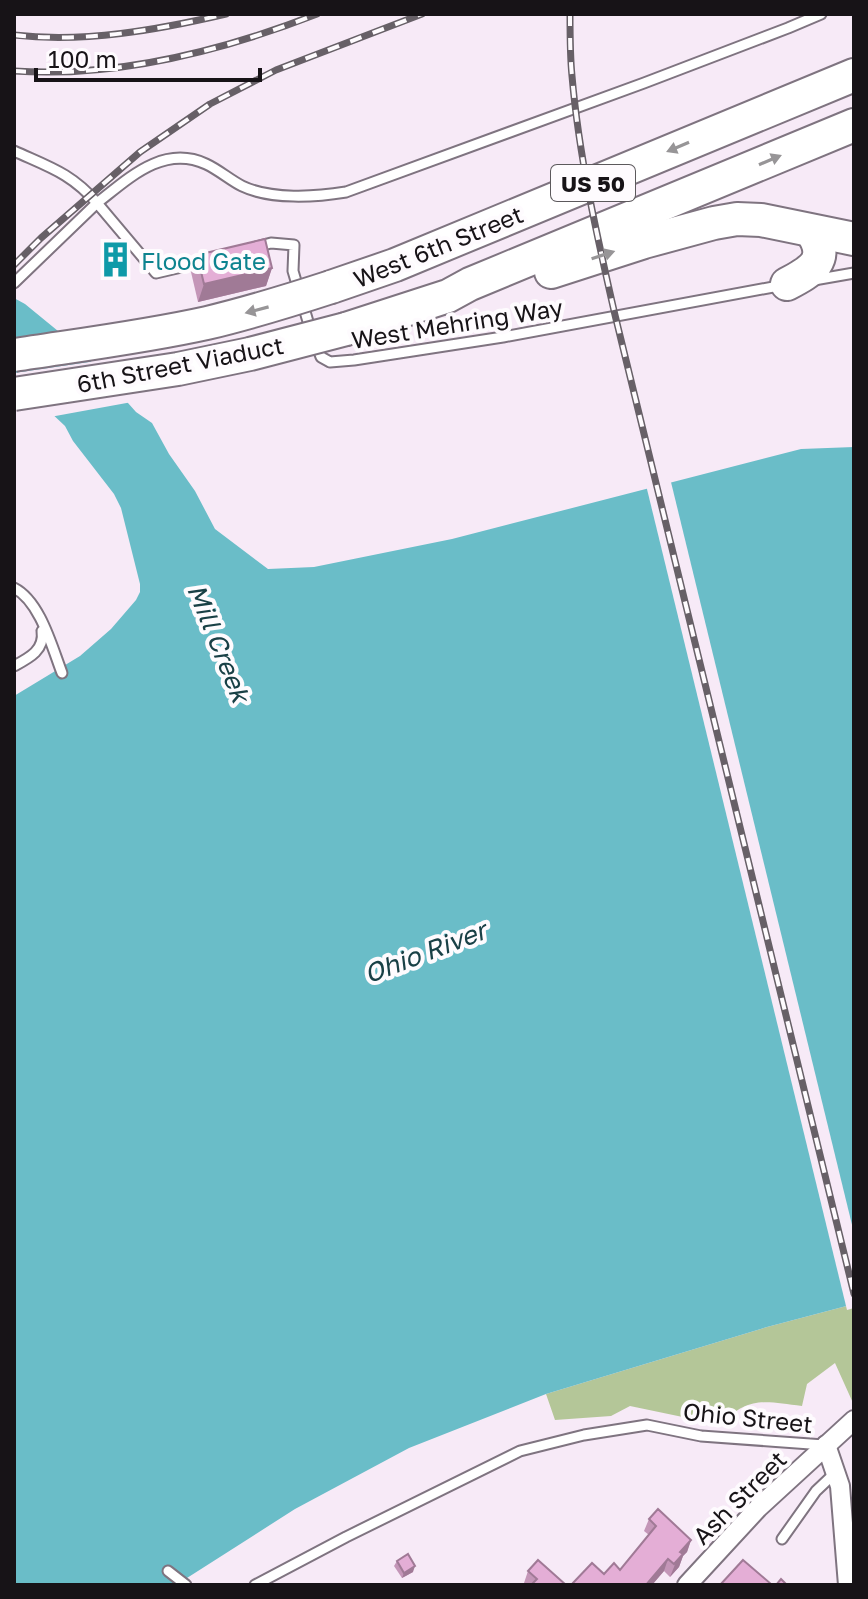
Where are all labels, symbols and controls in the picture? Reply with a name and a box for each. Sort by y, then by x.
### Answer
scale bar [36,32,260,82]
text: 100 m [48,44,117,73]
one-way arrow [666,141,690,154]
one-way arrow [759,153,782,166]
road number: US 50 [551,165,635,201]
street label: West 6th Street [349,199,527,293]
building icon: Flood Gate [96,241,134,279]
place label: Flood Gate [141,246,266,275]
one-way arrow [592,248,616,260]
street label: West Mehring Way [349,292,565,354]
one-way arrow [244,304,269,316]
street label: 6th Street Viaduct [74,330,286,398]
water label: Mill Creek [181,579,258,709]
water label: Ohio River [360,913,494,989]
street label: Ohio Street [682,1396,814,1438]
street label: Ash Street [686,1444,792,1550]

